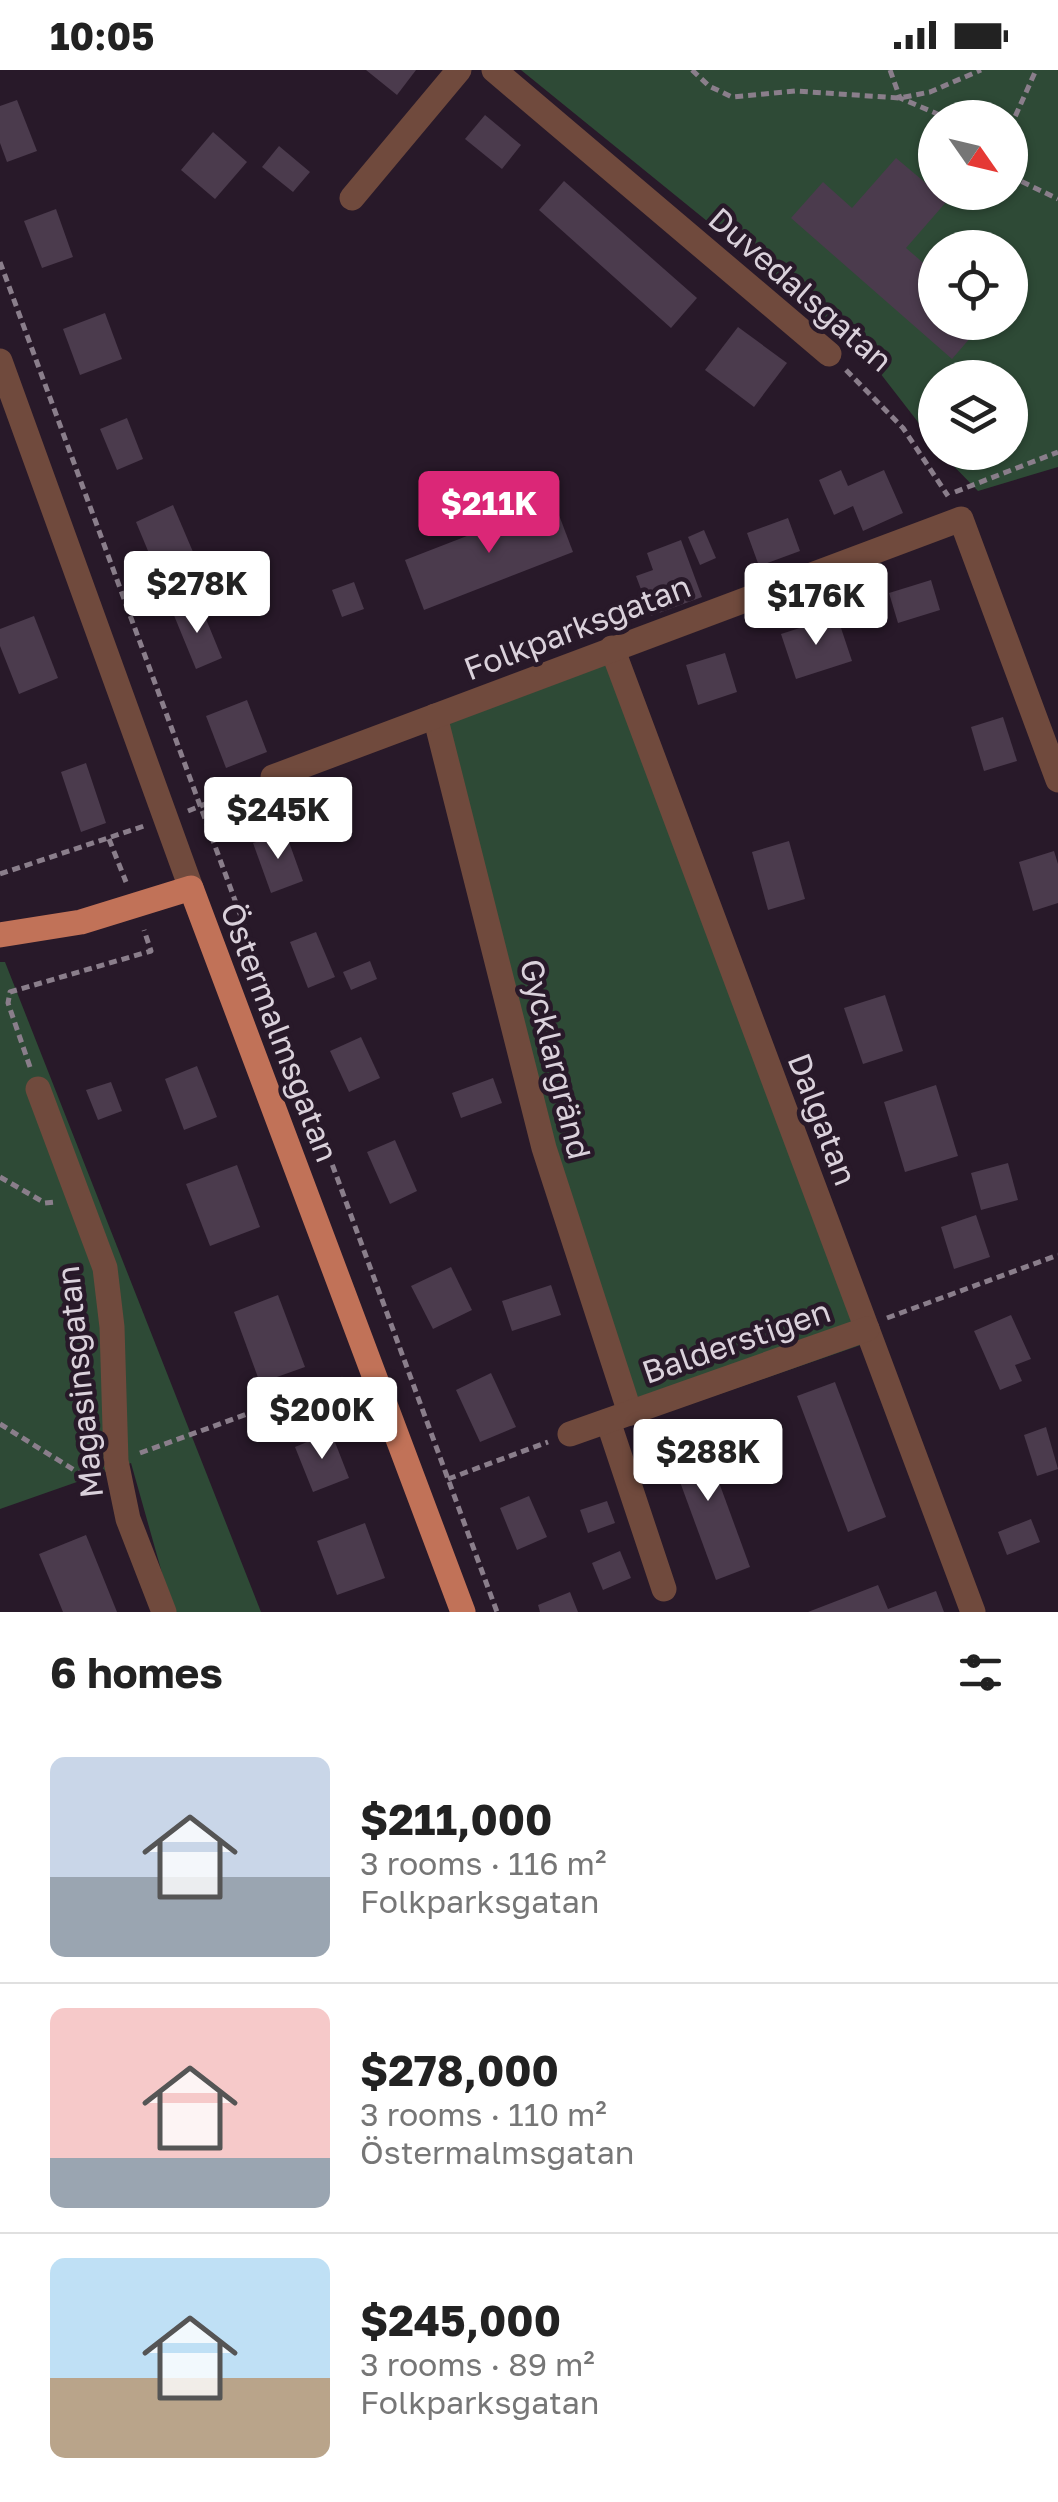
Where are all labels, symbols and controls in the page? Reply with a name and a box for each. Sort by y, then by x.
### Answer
text: 10:05 [50,13,154,58]
north arrow [918,100,1028,210]
map controls [918,100,1028,470]
street label: Duvedalsgatan [702,199,900,379]
button: locate [918,230,1028,340]
button: layers [918,360,1028,470]
pin: $211K [419,471,559,556]
text: $211K [440,484,538,522]
pin: $278K [127,551,267,636]
pin: $176K [746,563,886,648]
text: $278K [146,564,248,602]
street label: Folkparksgatan [458,566,696,688]
text: $176K [767,576,865,614]
pin: $245K [208,777,348,862]
text: $245K [226,790,330,828]
street label: Östermalmsgatan [213,897,347,1167]
street label: Gycklargränd [513,955,599,1163]
street label: Dalgatan [780,1048,866,1190]
street label: Magasinsgatan [48,1264,110,1500]
street label: Balderstigen [637,1291,835,1391]
pin: $200K [252,1377,392,1462]
text: $200K [269,1390,375,1428]
pin: $288K [638,1419,778,1504]
text: $288K [655,1432,761,1470]
icon: filters [953,1645,1008,1700]
text: 6 homes [50,1647,223,1697]
text: $211,000 [360,1794,552,1844]
icon: home [130,1797,250,1917]
text: 3 rooms · 116 m² [360,1844,606,1882]
text: Folkparksgatan [360,1882,600,1920]
text: $278,000 [360,2045,559,2095]
icon: home [130,2048,250,2168]
text: 3 rooms · 110 m² [360,2095,607,2133]
text: Östermalmsgatan [360,2133,634,2171]
text: $245,000 [360,2295,561,2345]
icon: home [130,2298,250,2418]
text: 3 rooms · 89 m² [360,2345,595,2383]
text: Folkparksgatan [360,2383,600,2421]

